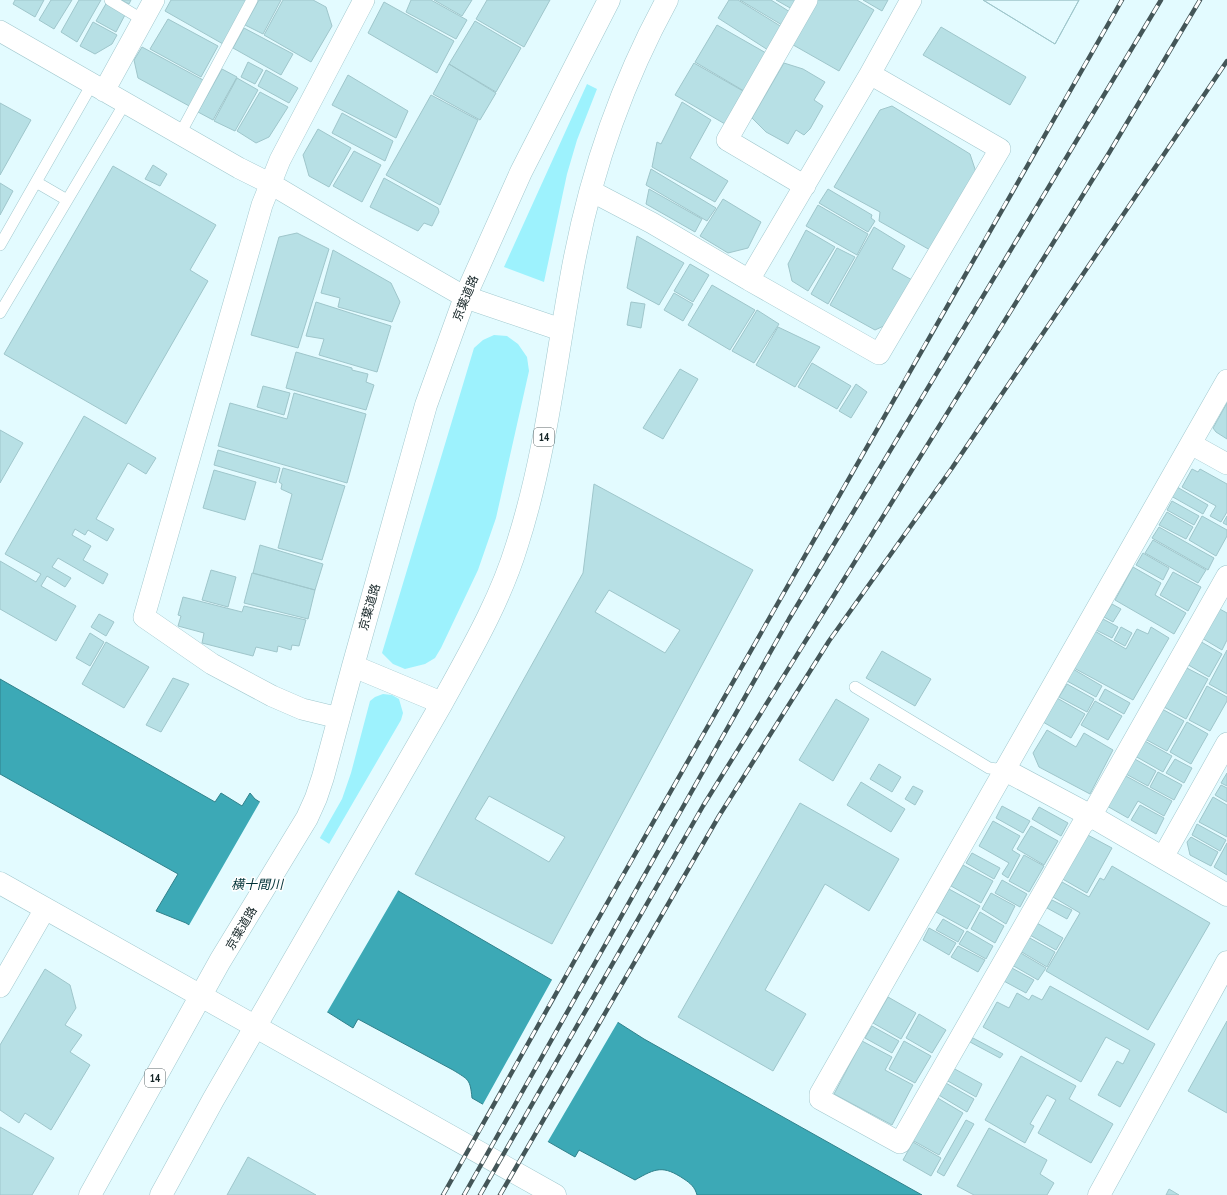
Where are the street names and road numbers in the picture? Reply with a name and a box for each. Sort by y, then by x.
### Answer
street label: 京葉道路 [449,273,481,323]
road number: 14 [534,428,554,446]
street label: 京葉道路 [355,582,383,632]
street label: 京葉道路 [222,904,260,952]
road number: 14 [145,1069,165,1087]

